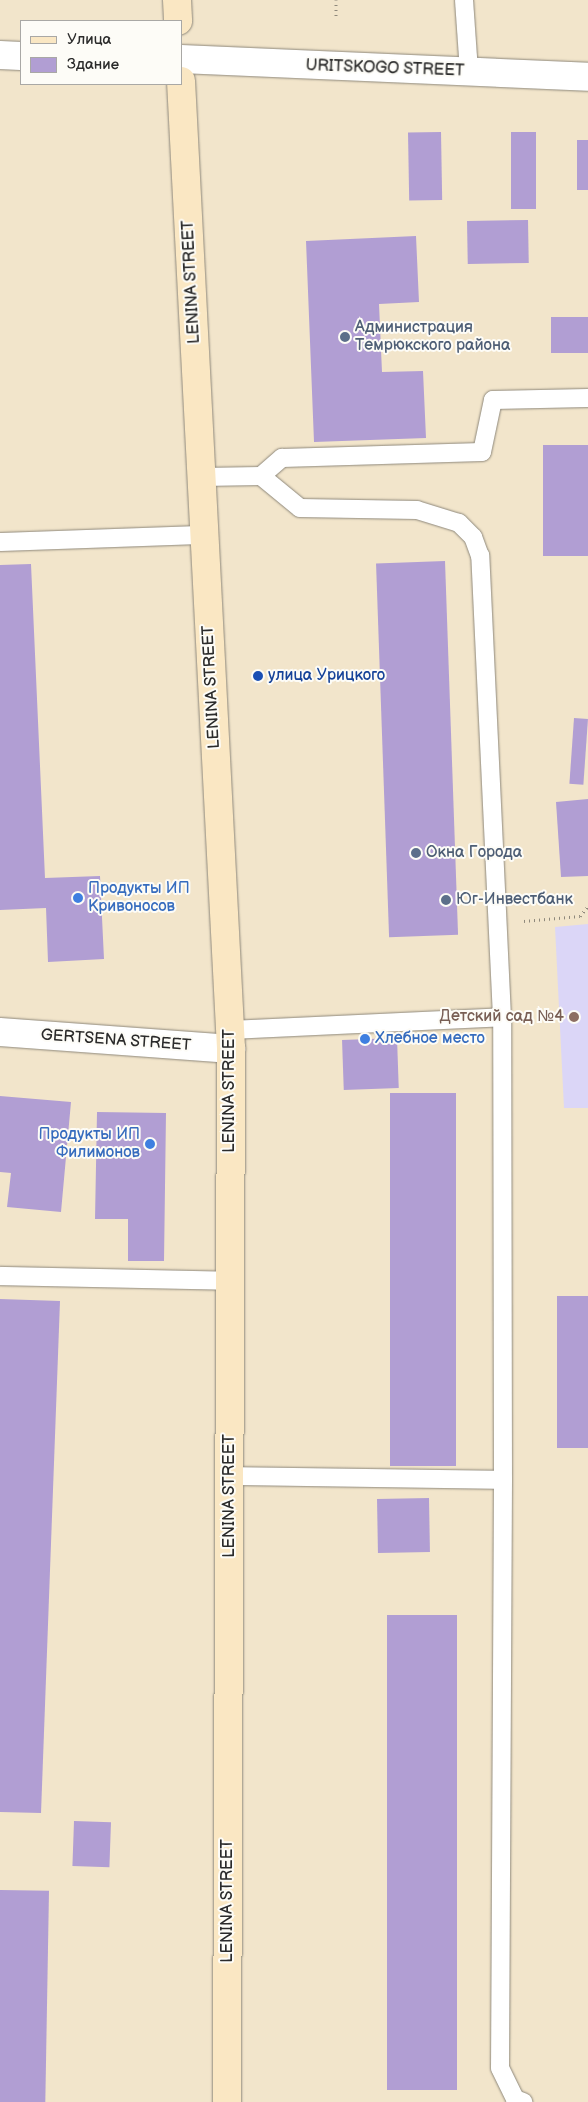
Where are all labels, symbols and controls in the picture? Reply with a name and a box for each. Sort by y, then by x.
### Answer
legend [20,20,182,85]
text: Улица [67,30,111,49]
text: Здание [67,55,119,74]
street label: URITSKOGO STREET [305,57,465,81]
street label: LENINA STREET [179,220,205,344]
place label: Администрация Темрюкского района [355,318,510,356]
marker: Администрация Темрюкского района [339,331,351,343]
street label: LENINA STREET [199,625,225,749]
place label: улица Урицкого [268,666,385,686]
marker: улица Урицкого [252,670,264,682]
place label: Окна Города [426,843,522,863]
marker: Окна Города [410,847,422,859]
place label: Продукты ИП Кривоносов [88,879,190,917]
place label: Юг-Инвестбанк [456,890,573,910]
marker: Продукты ИП Кривоносов [72,892,84,904]
marker: Юг-Инвестбанк [440,894,452,906]
place label: Детский сад №4 [440,1007,564,1027]
marker: Детский сад №4 [568,1011,580,1023]
street label: GERTSENA STREET [40,1026,192,1056]
street label: LENINA STREET [220,1029,240,1153]
place label: Хлебное место [375,1029,485,1049]
marker: Хлебное место [359,1033,371,1045]
place label: Продукты ИП Филимонов [38,1125,140,1163]
marker: Продукты ИП Филимонов [144,1138,156,1150]
street label: LENINA STREET [220,1434,240,1558]
street label: LENINA STREET [218,1839,238,1963]

